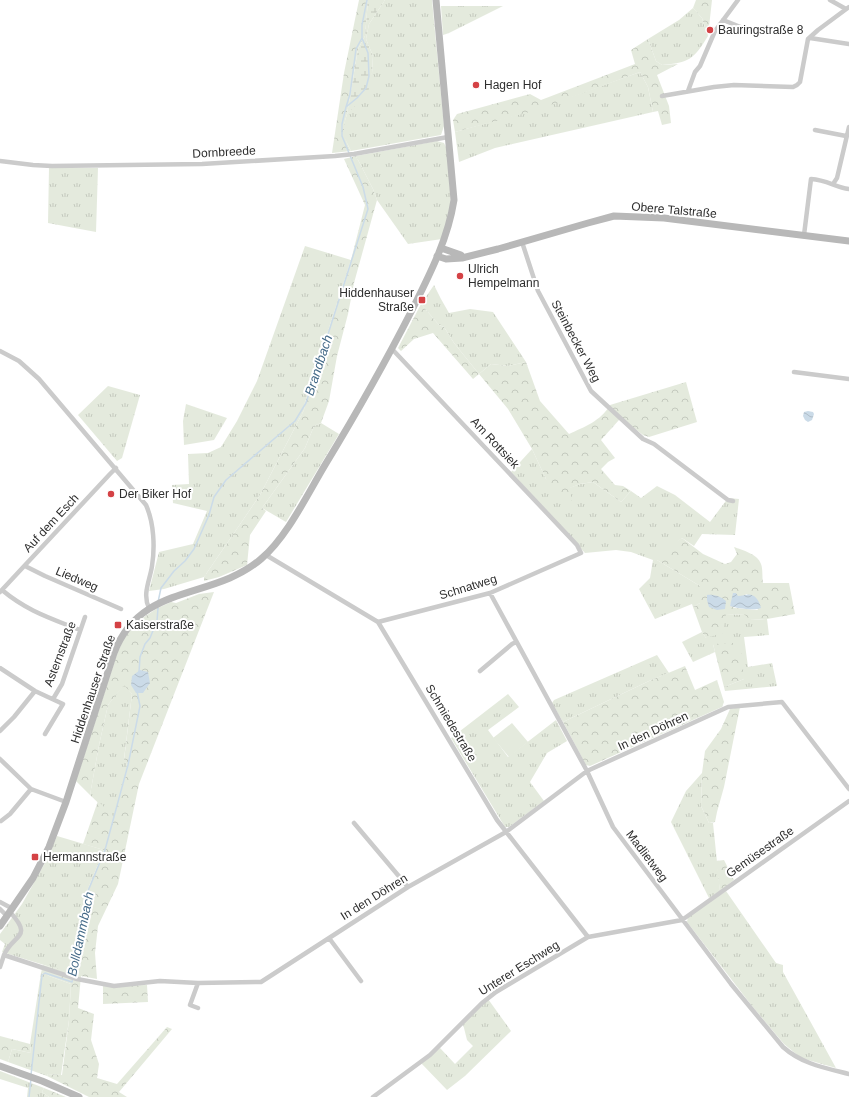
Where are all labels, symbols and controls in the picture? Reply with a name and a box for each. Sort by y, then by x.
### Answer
place label: Bauringstraße 8 [718,23,804,37]
marker: Bauringstraße 8 [705,25,715,35]
place label: Hagen Hof [484,78,542,92]
marker: Hagen Hof [471,80,481,90]
street label: Dornbreede [192,143,256,161]
street label: Obere Talstraße [631,199,718,221]
place label: Ulrich Hempelmann [468,262,539,290]
marker: Ulrich Hempelmann [455,271,465,281]
place label: Hiddenhauser Straße [339,286,414,314]
marker: Hiddenhauser Straße [417,295,427,305]
street label: Steinbecker Weg [548,297,604,385]
water label: Brandbach [302,333,335,397]
street label: Am Rottsiek [468,415,523,472]
place label: Der Biker Hof [119,487,192,501]
marker: Der Biker Hof [106,489,116,499]
street label: Auf dem Esch [20,491,82,555]
street label: Liedweg [54,564,100,594]
street label: Schnatweg [438,572,498,602]
place label: Kaiserstraße [126,618,194,632]
street label: Asternstraße [41,619,79,689]
marker: Kaiserstraße [113,620,123,630]
street label: Hiddenhauser Straße [68,632,118,745]
street label: Schmiedestraße [422,682,480,764]
street label: In den Döhren [616,709,690,753]
street label: Gemüsestraße [723,823,797,880]
street label: Madlietweg [623,828,671,884]
place label: Hermannstraße [43,850,127,864]
marker: Hermannstraße [30,852,40,862]
street label: In den Döhren [338,871,410,923]
water label: Bolldammbach [64,890,97,978]
street label: Unterer Eschweg [476,938,562,998]

